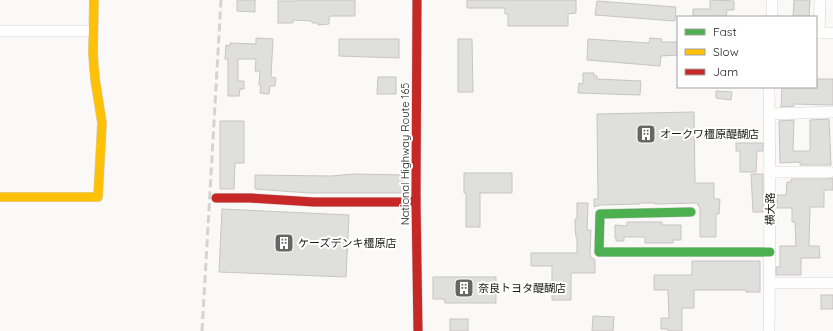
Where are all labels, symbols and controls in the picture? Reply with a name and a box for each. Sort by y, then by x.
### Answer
legend [677,16,817,88]
text: Fast [713,24,737,39]
text: Slow [713,44,739,59]
text: Jam [713,64,738,79]
street label: National Highway Route 165 [398,83,412,225]
building icon: オークワ橿原醍醐店 [635,123,657,145]
place label: オークワ橿原醍醐店 [660,127,759,141]
street label: 横大路 [763,192,777,226]
building icon: ケーズデンキ橿原店 [273,232,295,254]
place label: ケーズデンキ橿原店 [298,236,396,250]
building icon: 奈良トヨタ醍醐店 [453,277,475,299]
place label: 奈良トヨタ醍醐店 [478,281,566,295]

